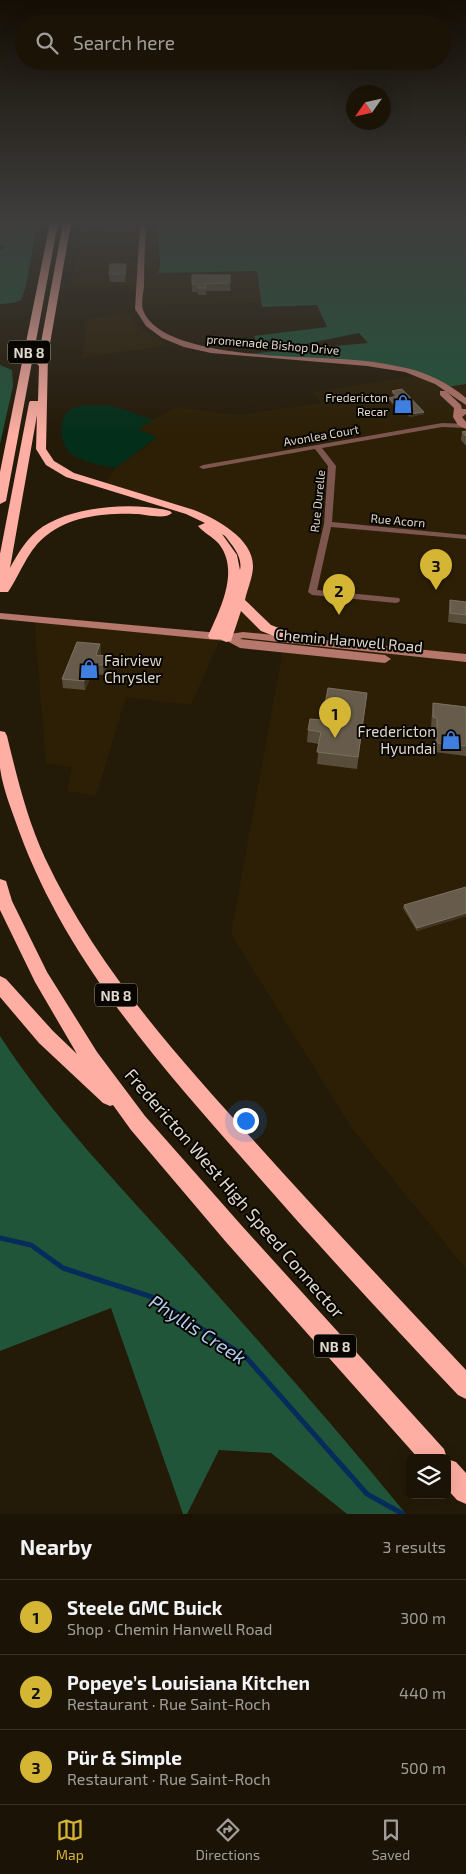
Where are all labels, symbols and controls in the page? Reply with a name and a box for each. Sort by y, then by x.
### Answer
search box [15,15,451,70]
icon: search [33,29,61,57]
text: Search here [73,31,175,54]
north arrow [346,85,391,130]
street label: promenade Bishop Drive [206,331,340,357]
road number: NB 8 [8,341,50,364]
place label: Fredericton Recar [325,390,388,418]
shop icon: Fredericton Recar [392,393,414,415]
street label: Avonlea Court [282,421,360,449]
street label: Rue Durelle [307,469,327,533]
street label: Rue Acorn [370,511,426,529]
pin: 3 [420,549,452,590]
pin: 2 [323,574,355,615]
street label: Chemin Hanwell Road [274,625,424,655]
place label: Fairview Chrysler [104,651,162,686]
shop icon: Fairview Chrysler [78,658,100,680]
pin: 1 [319,697,351,738]
place label: Fredericton Hyundai [358,722,436,757]
shop icon: Fredericton Hyundai [440,729,462,751]
road number: NB 8 [95,984,137,1006]
street label: Fredericton West High Speed Connector [121,1064,349,1322]
your location [233,1108,259,1134]
water label: Phyllis Creek [145,1289,251,1370]
road number: NB 8 [314,1334,356,1358]
map controls [406,1454,451,1499]
button: layers [406,1454,451,1499]
text: Nearby [20,1534,92,1559]
text: 3 results [383,1537,446,1556]
text: Steele GMC Buick [67,1596,222,1619]
text: 1 [33,1608,39,1627]
text: 300 m [400,1608,446,1627]
text: Shop · Chemin Hanwell Road [67,1619,272,1638]
text: Popeye’s Louisiana Kitchen [67,1671,310,1694]
text: 2 [31,1683,41,1702]
text: 440 m [399,1683,446,1702]
text: Restaurant · Rue Saint-Roch [67,1694,270,1713]
text: Pür & Simple [67,1746,182,1769]
text: 3 [31,1758,41,1777]
text: 500 m [401,1758,446,1777]
text: Restaurant · Rue Saint-Roch [67,1769,270,1788]
tab: Map [56,1816,84,1863]
tab: Directions [196,1816,260,1863]
tab: Saved [372,1816,410,1863]

